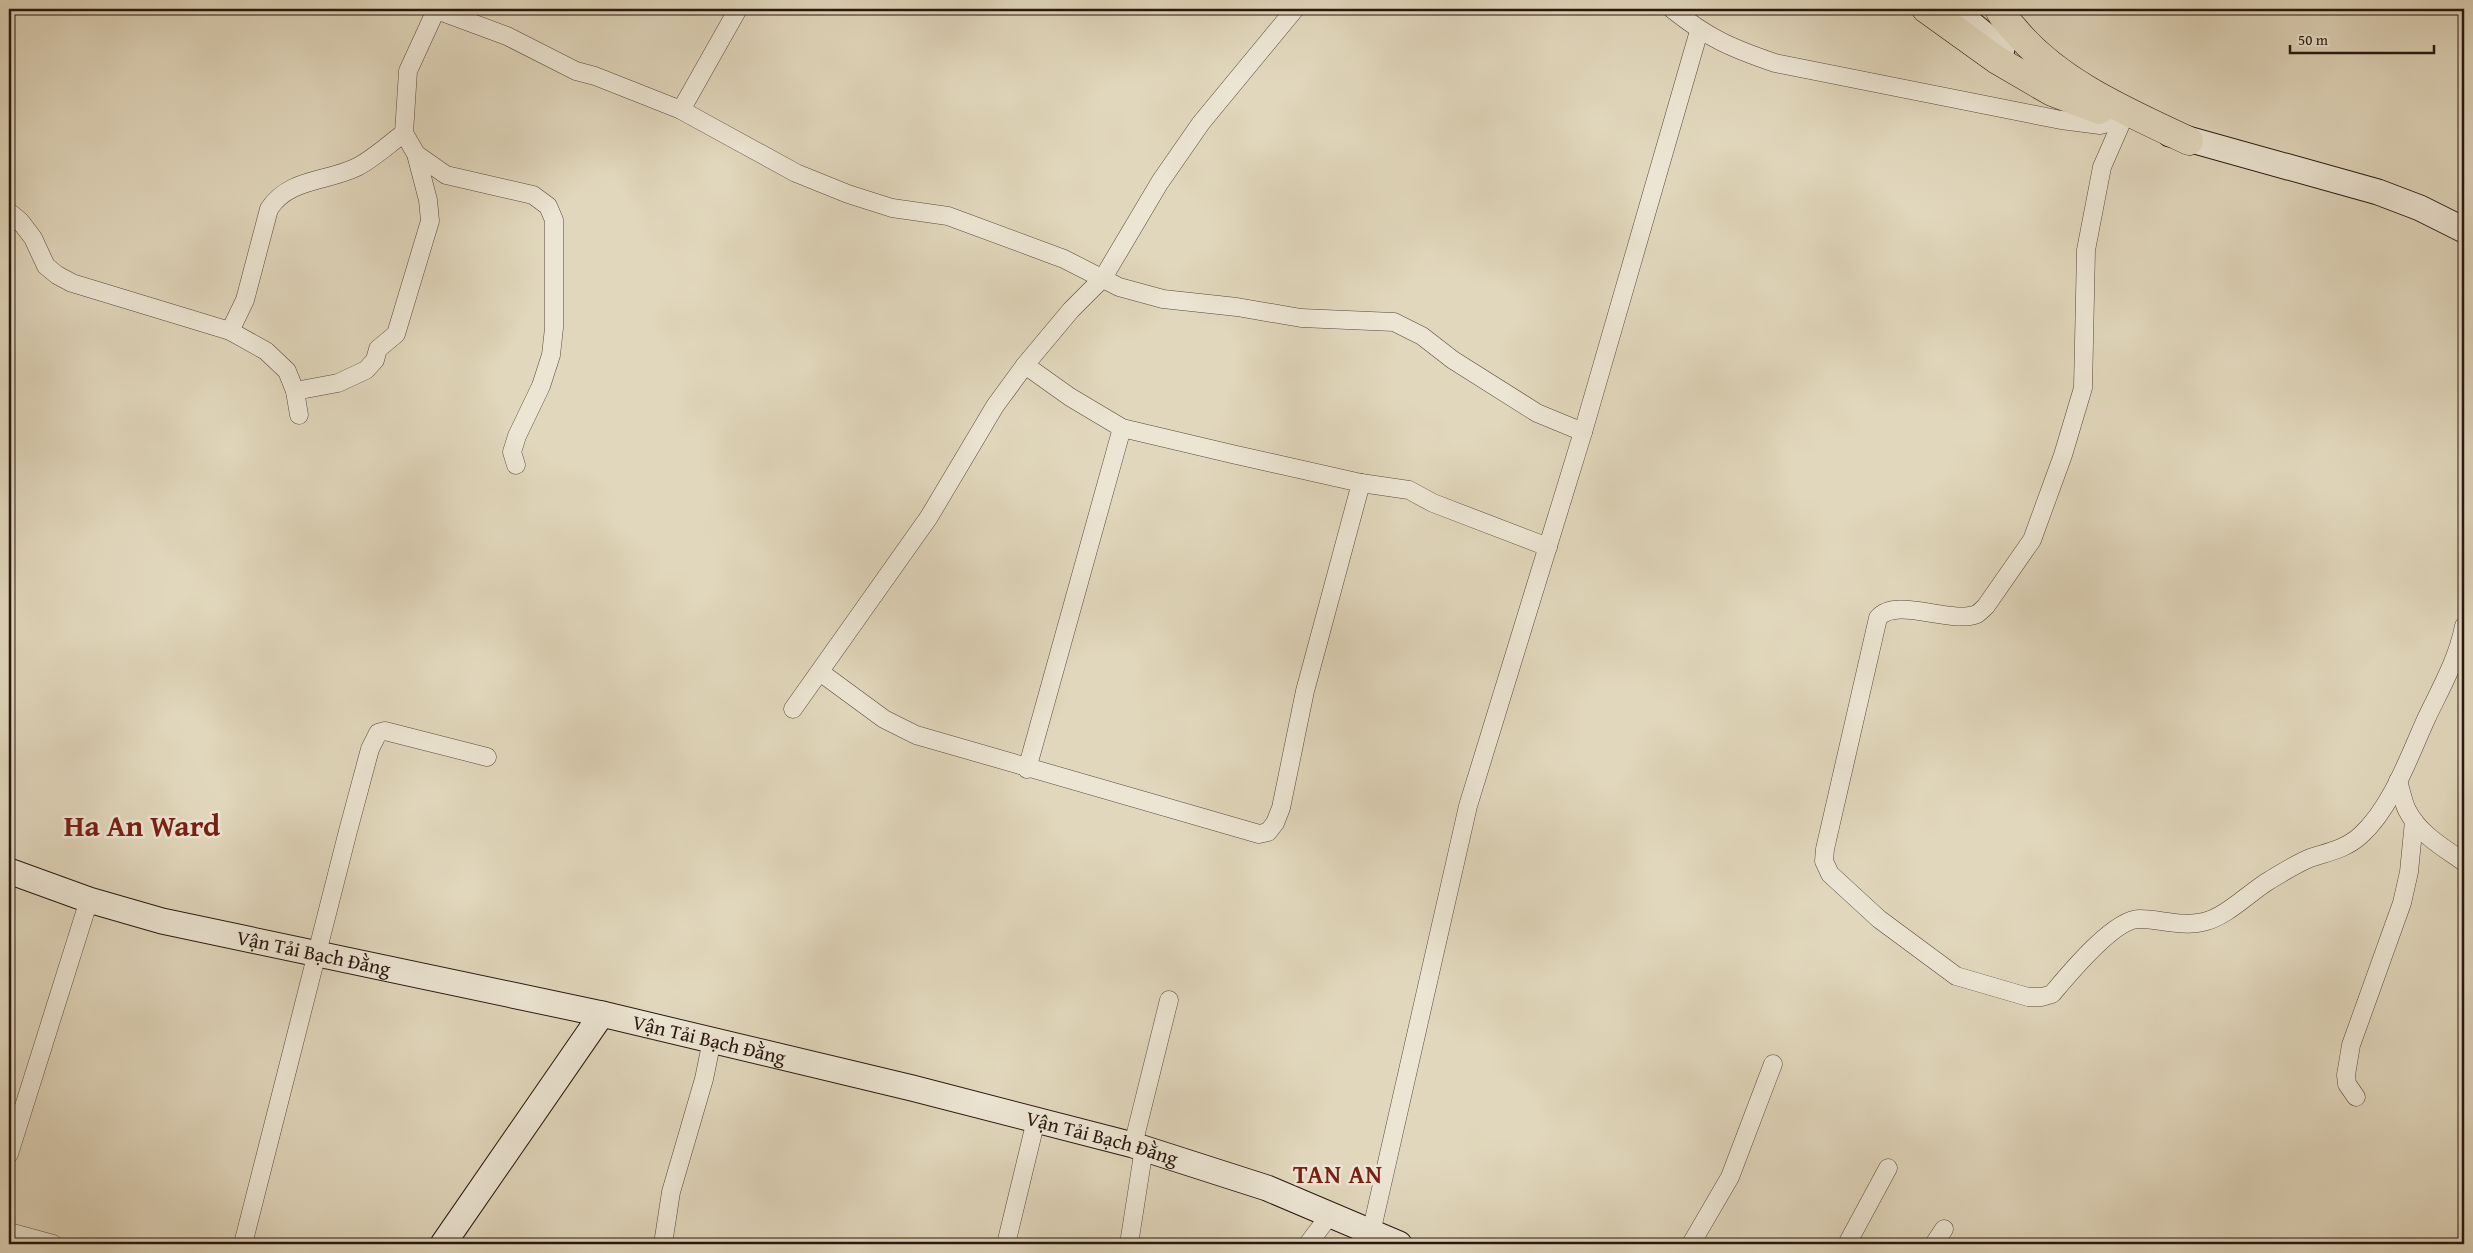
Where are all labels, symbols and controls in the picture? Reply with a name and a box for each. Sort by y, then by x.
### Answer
scale bar [2290,22,2434,54]
text: 50 m [2298,29,2329,50]
district label: Ha An Ward [64,803,221,847]
street label: Vận Tải Bạch Đằng [234,922,393,983]
street label: Vận Tải Bạch Đằng [630,1007,789,1071]
street label: Vận Tải Bạch Đằng [1023,1103,1182,1173]
district label: TAN AN [1293,1156,1383,1192]

